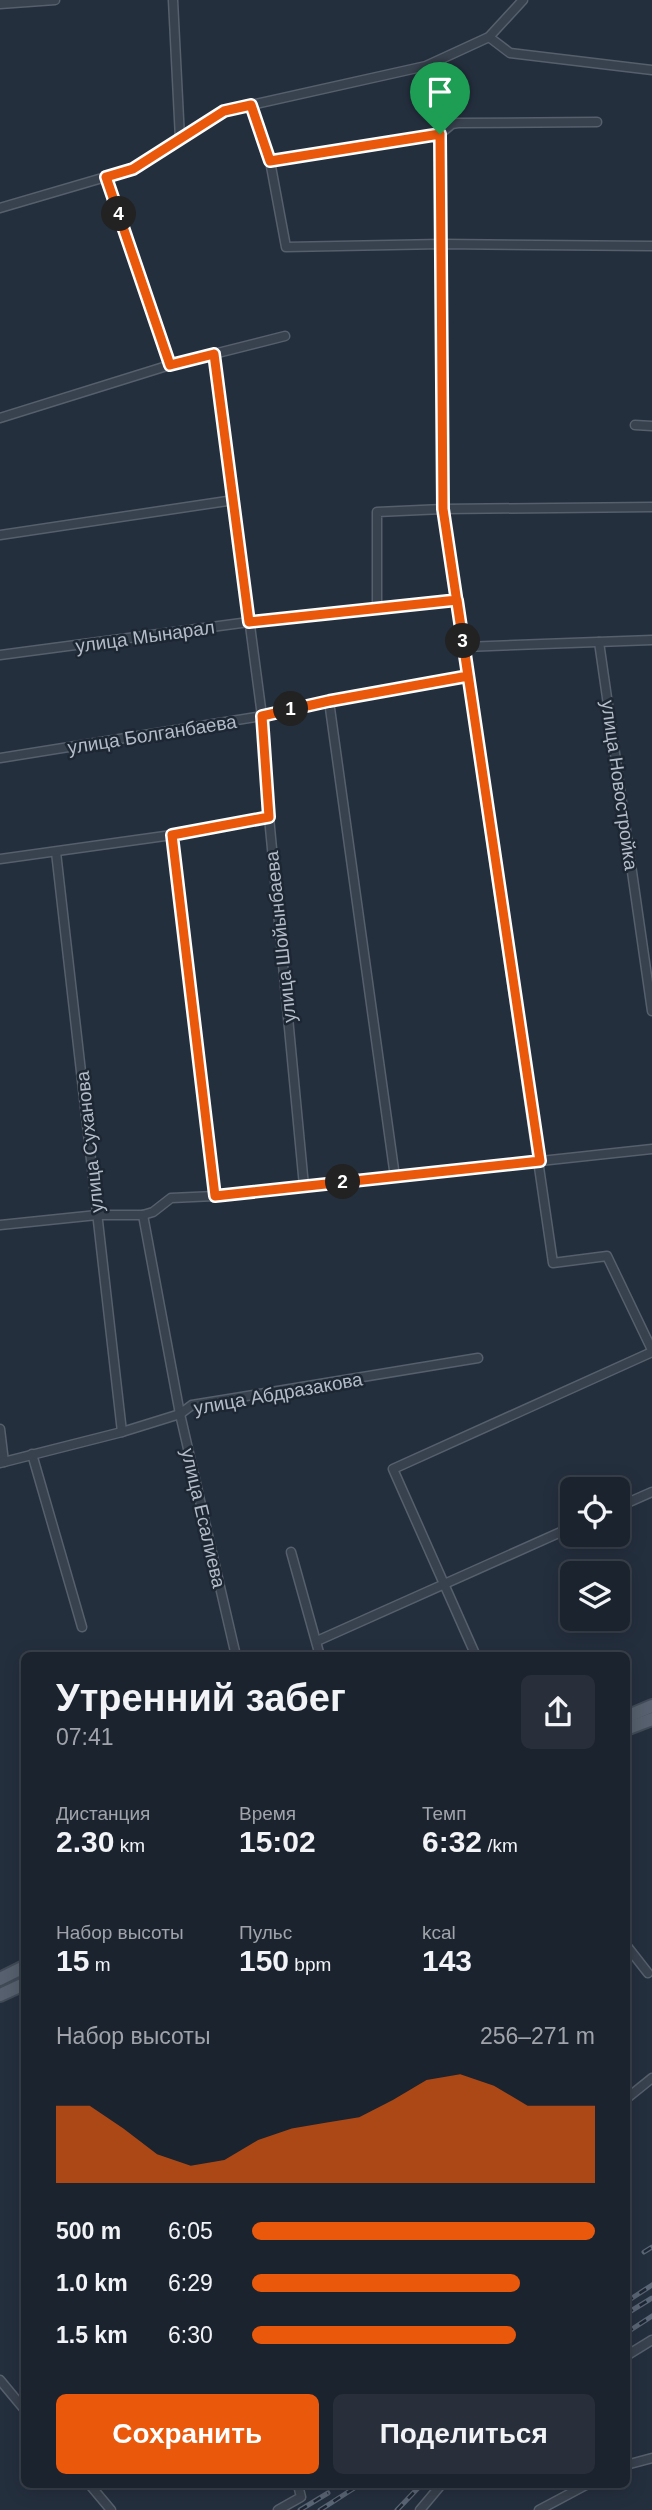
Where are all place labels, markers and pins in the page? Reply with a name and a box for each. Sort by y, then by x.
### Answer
pin [410,62,470,134]
pin: 4 [102,196,136,232]
pin: 3 [446,624,480,658]
pin: 1 [274,692,308,726]
pin: 2 [326,1164,360,1200]

